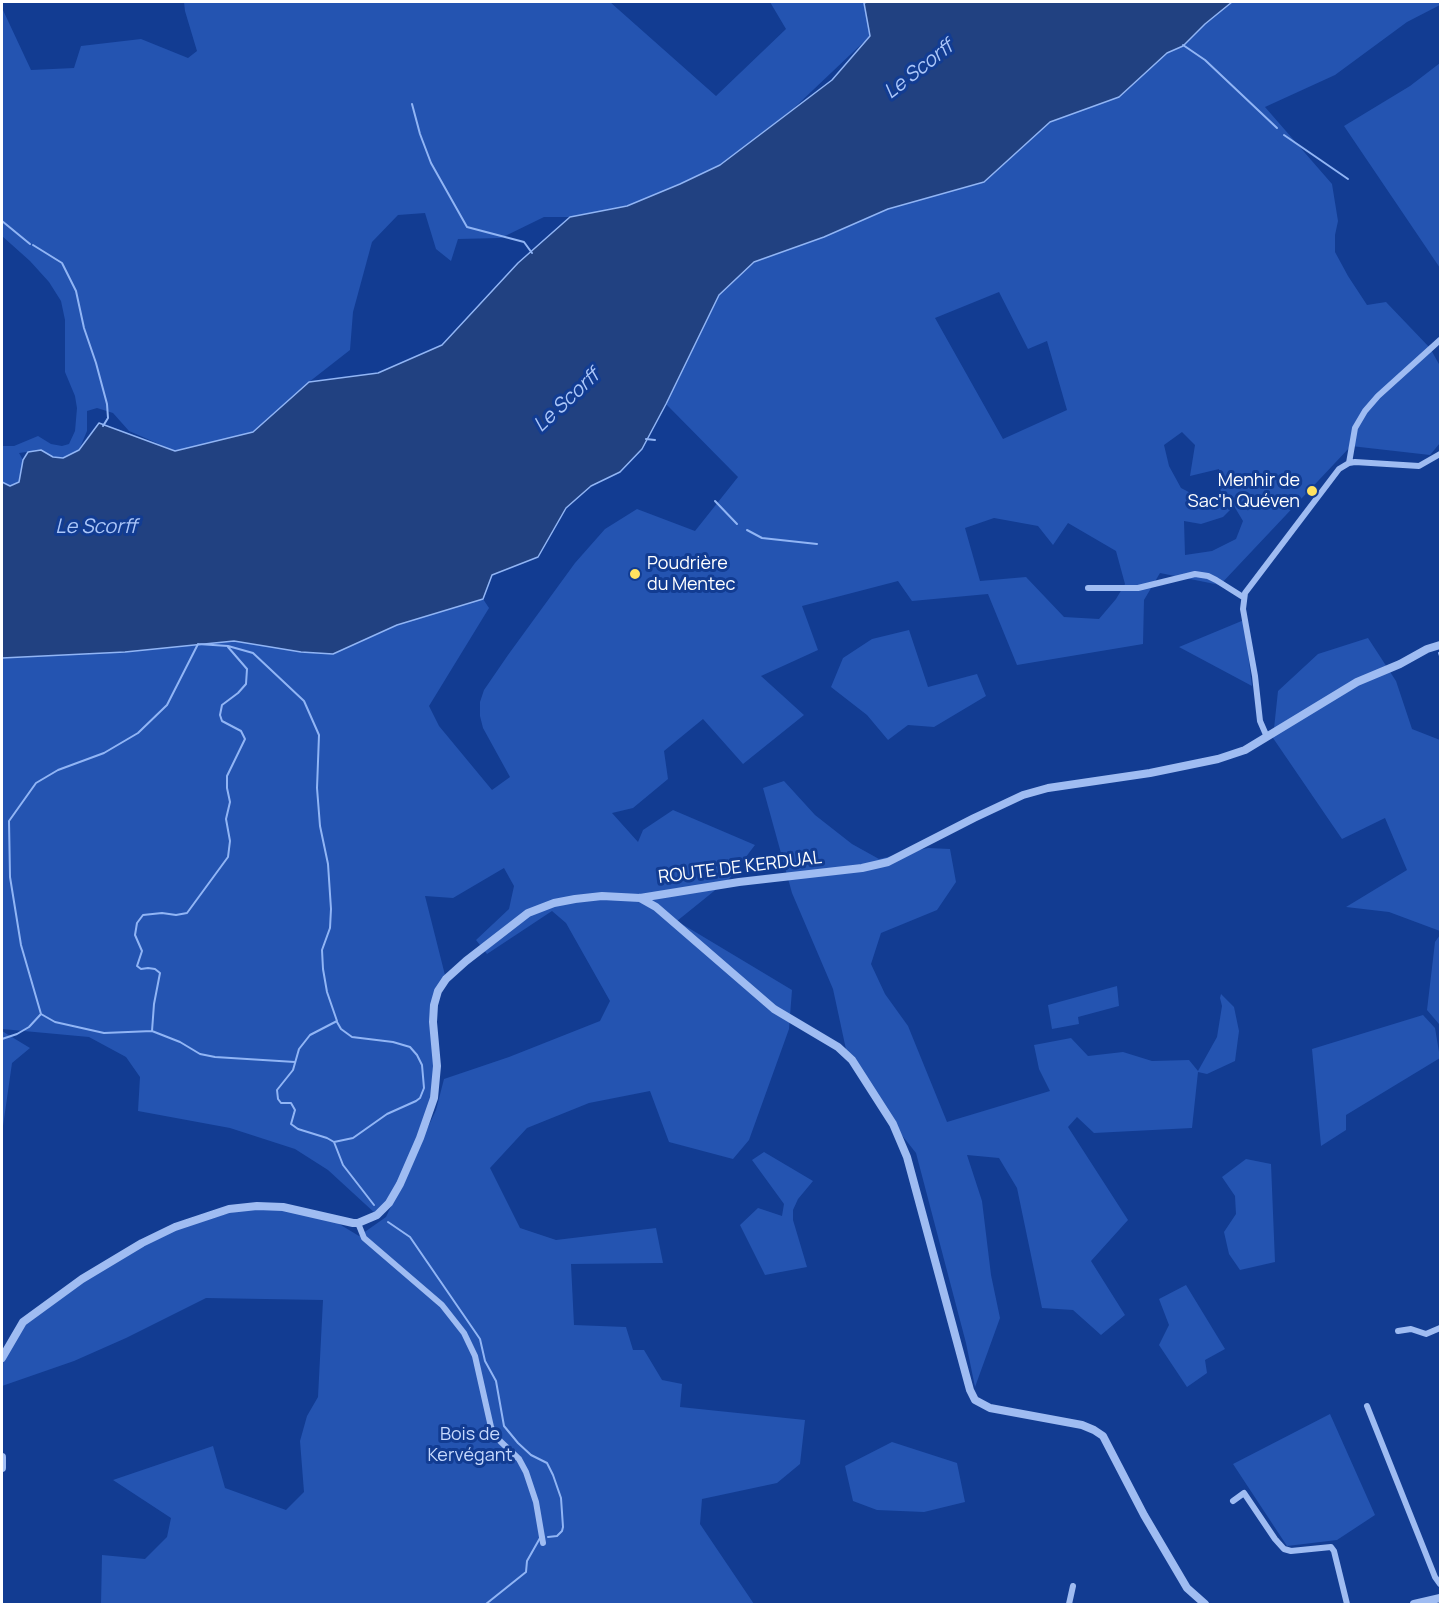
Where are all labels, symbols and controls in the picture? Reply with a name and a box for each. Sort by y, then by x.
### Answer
water label: Le Scorff [880,36,958,104]
water label: Le Scorff [529,365,605,437]
place label: Menhir de Sac'h Quéven [1188,470,1300,512]
marker: Menhir de Sac'h Quéven [1305,484,1319,498]
water label: Le Scorff [55,515,137,539]
place label: Poudrière du Mentec [647,553,735,596]
marker: Poudrière du Mentec [628,567,642,581]
street label: ROUTE DE KERDUAL [657,847,823,889]
park label: Bois de Kervégant [427,1424,513,1466]

